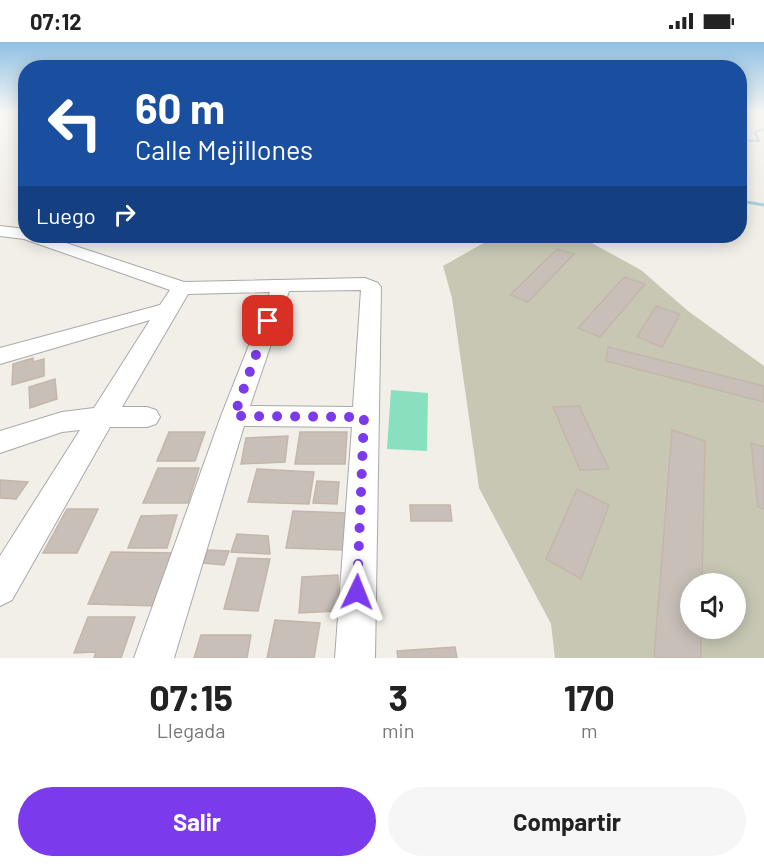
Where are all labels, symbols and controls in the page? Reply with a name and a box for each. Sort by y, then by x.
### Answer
text: 07:12 [30,8,82,34]
text: 60 m [135,82,225,132]
icon: left [36,84,114,162]
text: Calle Mejillones [135,133,313,165]
icon: right [108,198,141,231]
text: Luego [36,202,96,228]
pin [242,295,293,346]
icon: arrive [251,304,284,337]
position arrow [325,560,389,624]
map controls [680,573,746,639]
button: sound [680,573,746,639]
text: 07:15 [149,675,233,718]
text: 3 [389,675,408,718]
text: 170 [564,675,615,718]
text: Llegada [157,718,225,742]
text: min [382,718,414,742]
text: m [581,718,598,742]
button: Salir [18,787,376,856]
button: Compartir [388,787,746,856]

